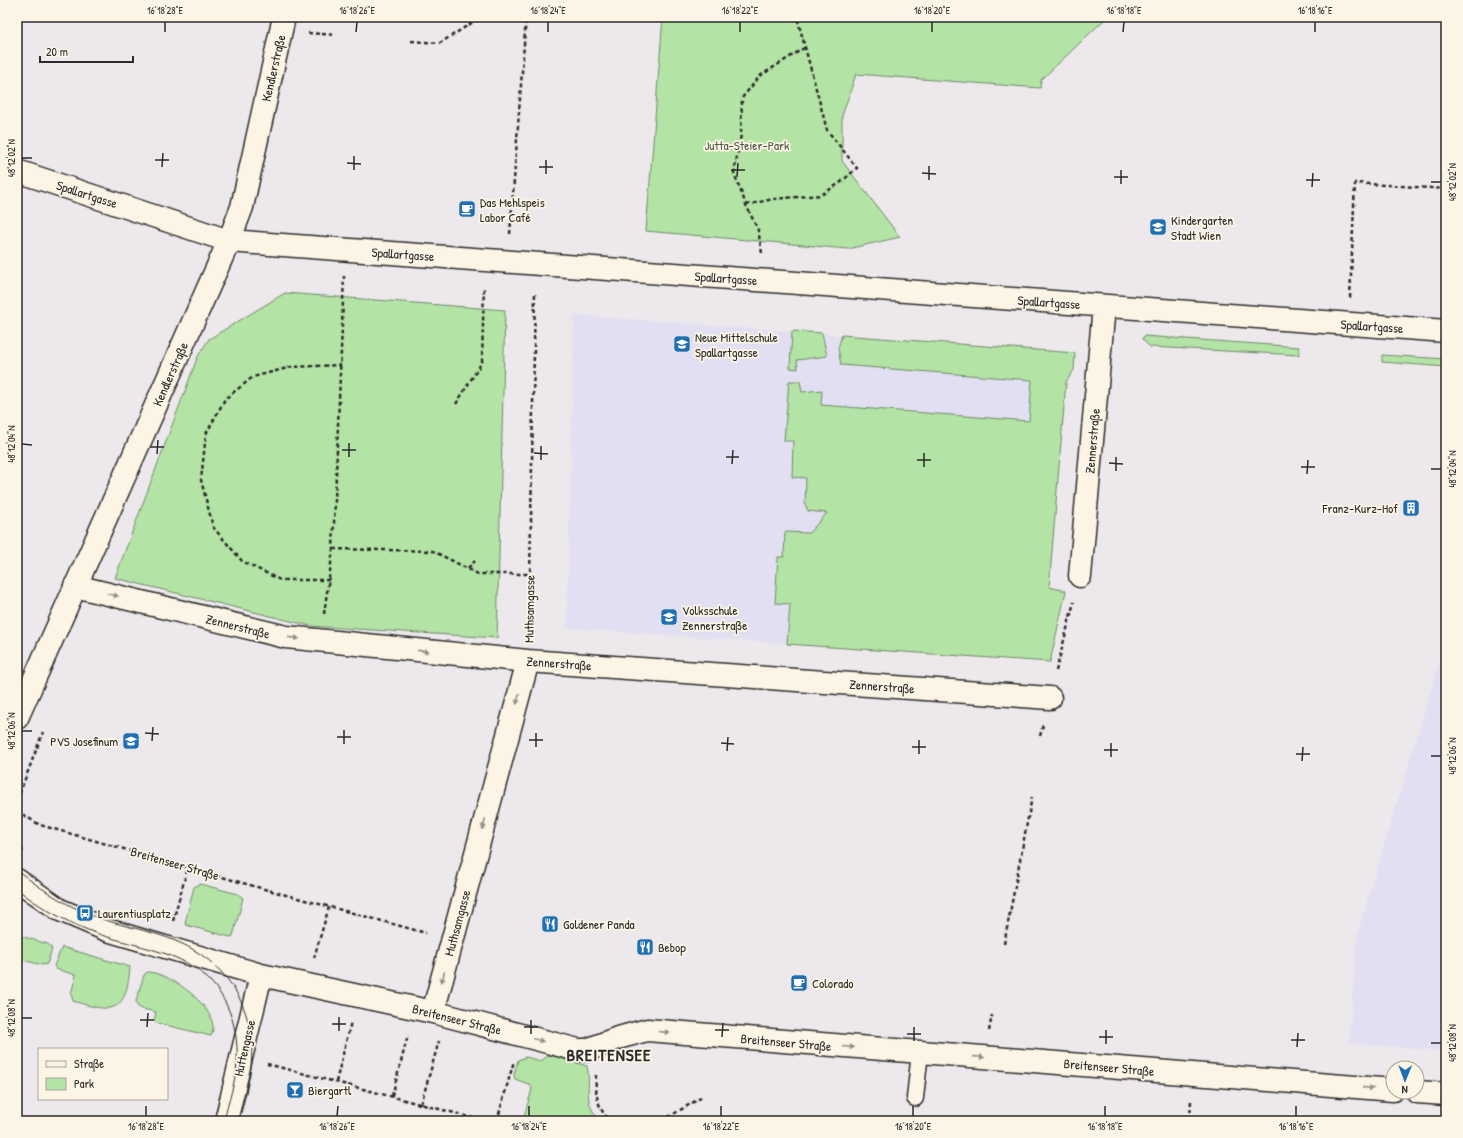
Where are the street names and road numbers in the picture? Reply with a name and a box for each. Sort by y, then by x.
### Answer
street label: Kendlerstraße [257,33,289,103]
street label: Spallartgasse [54,176,120,212]
street label: Spallartgasse [371,243,435,265]
street label: Spallartgasse [694,267,758,289]
street label: Spallartgasse [1017,291,1081,313]
street label: Spallartgasse [1340,315,1404,337]
street label: Kendlerstraße [148,339,192,409]
street label: Zennerstraße [1080,408,1104,474]
street label: Muthsamgasse [519,575,539,643]
street label: Zennerstraße [204,609,272,643]
street label: Zennerstraße [526,652,592,674]
street label: Zennerstraße [849,675,915,697]
street label: Breitenseer Straße [129,842,221,884]
street label: Muthsamgasse [440,888,474,958]
street label: Breitenseer Straße [411,999,503,1039]
street label: Huttengasse [229,1018,259,1078]
street label: Breitenseer Straße [740,1029,832,1055]
street label: Breitenseer Straße [1063,1054,1155,1080]

